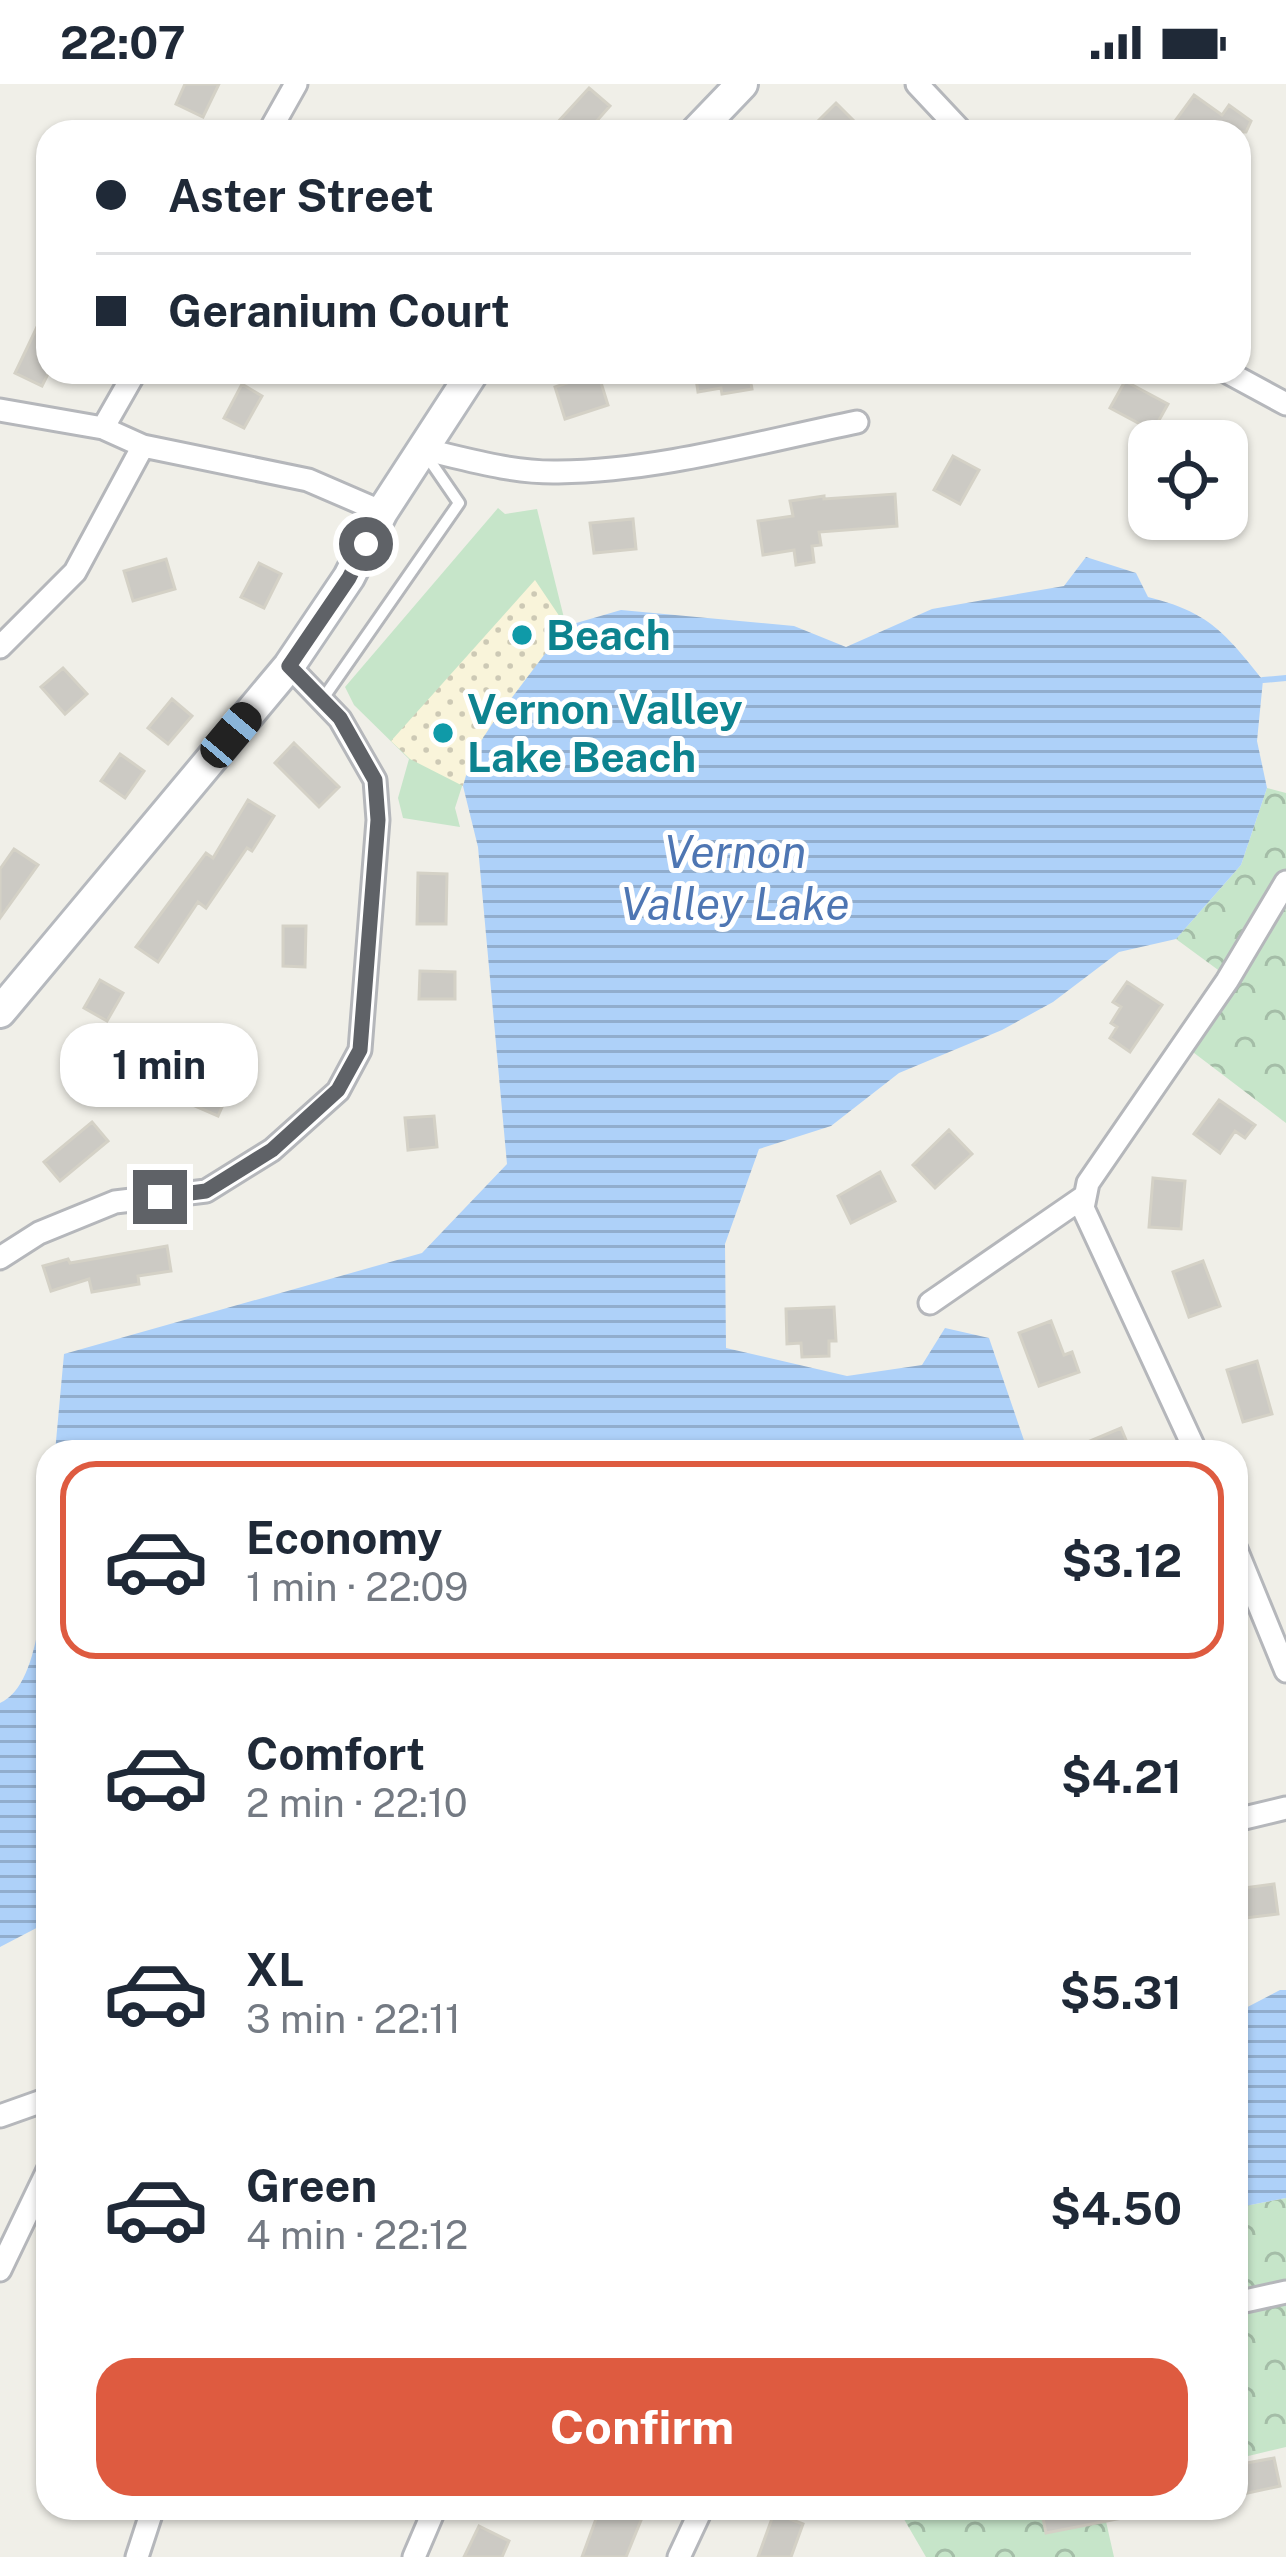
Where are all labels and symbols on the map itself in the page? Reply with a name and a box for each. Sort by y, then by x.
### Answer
route start [339,517,393,571]
place label: Beach [546,610,671,659]
marker: Beach [509,622,535,648]
place label: Vernon Valley Lake Beach [467,684,743,781]
car [194,696,268,774]
marker: Vernon Valley Lake Beach [430,720,456,746]
water label: Vernon Valley Lake [620,825,850,930]
callout: 1 min [61,1023,259,1107]
route end [133,1170,187,1224]

